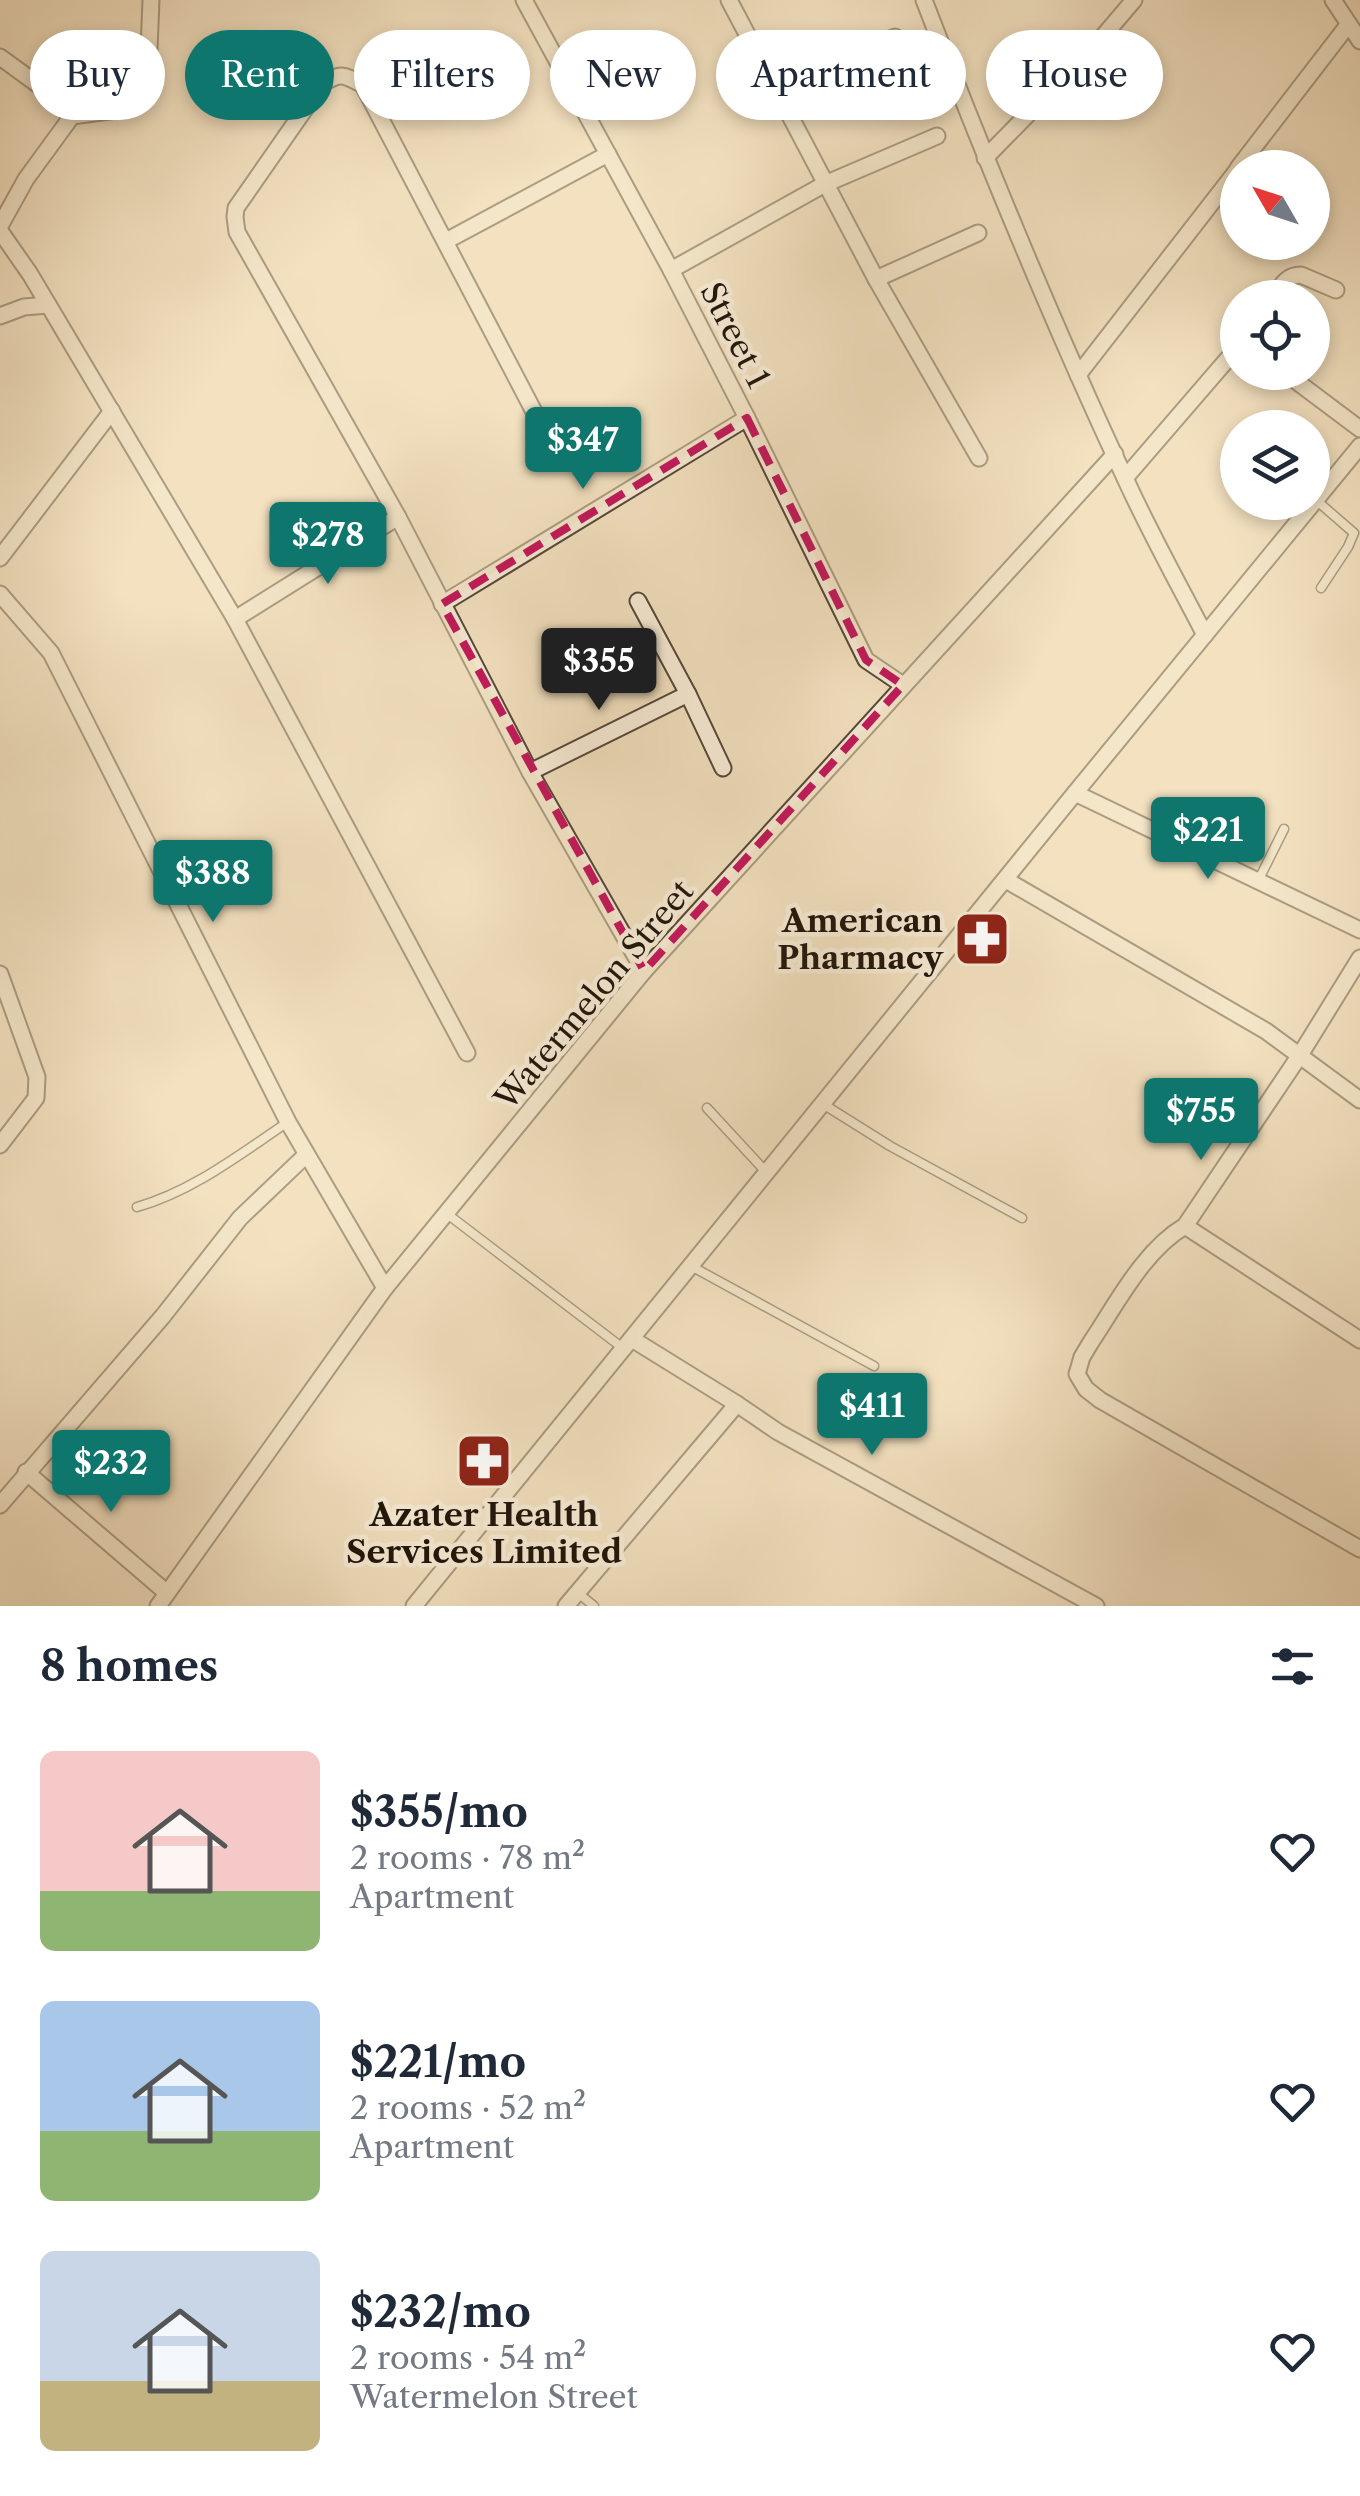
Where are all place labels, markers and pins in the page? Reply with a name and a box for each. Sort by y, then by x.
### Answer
pin: $347 [524,407,642,492]
pin: $278 [269,502,387,587]
pin: $355 [540,628,658,713]
pin: $221 [1149,797,1267,882]
pin: $388 [154,840,272,925]
place label: American Pharmacy [777,901,944,977]
pharmacy icon: American Pharmacy [952,909,1012,969]
pin: $755 [1142,1078,1260,1163]
pin: $411 [813,1373,931,1458]
pin: $232 [52,1430,170,1515]
pharmacy icon: Azater Health Services Limited [454,1431,514,1491]
place label: Azater Health Services Limited [346,1495,622,1571]

